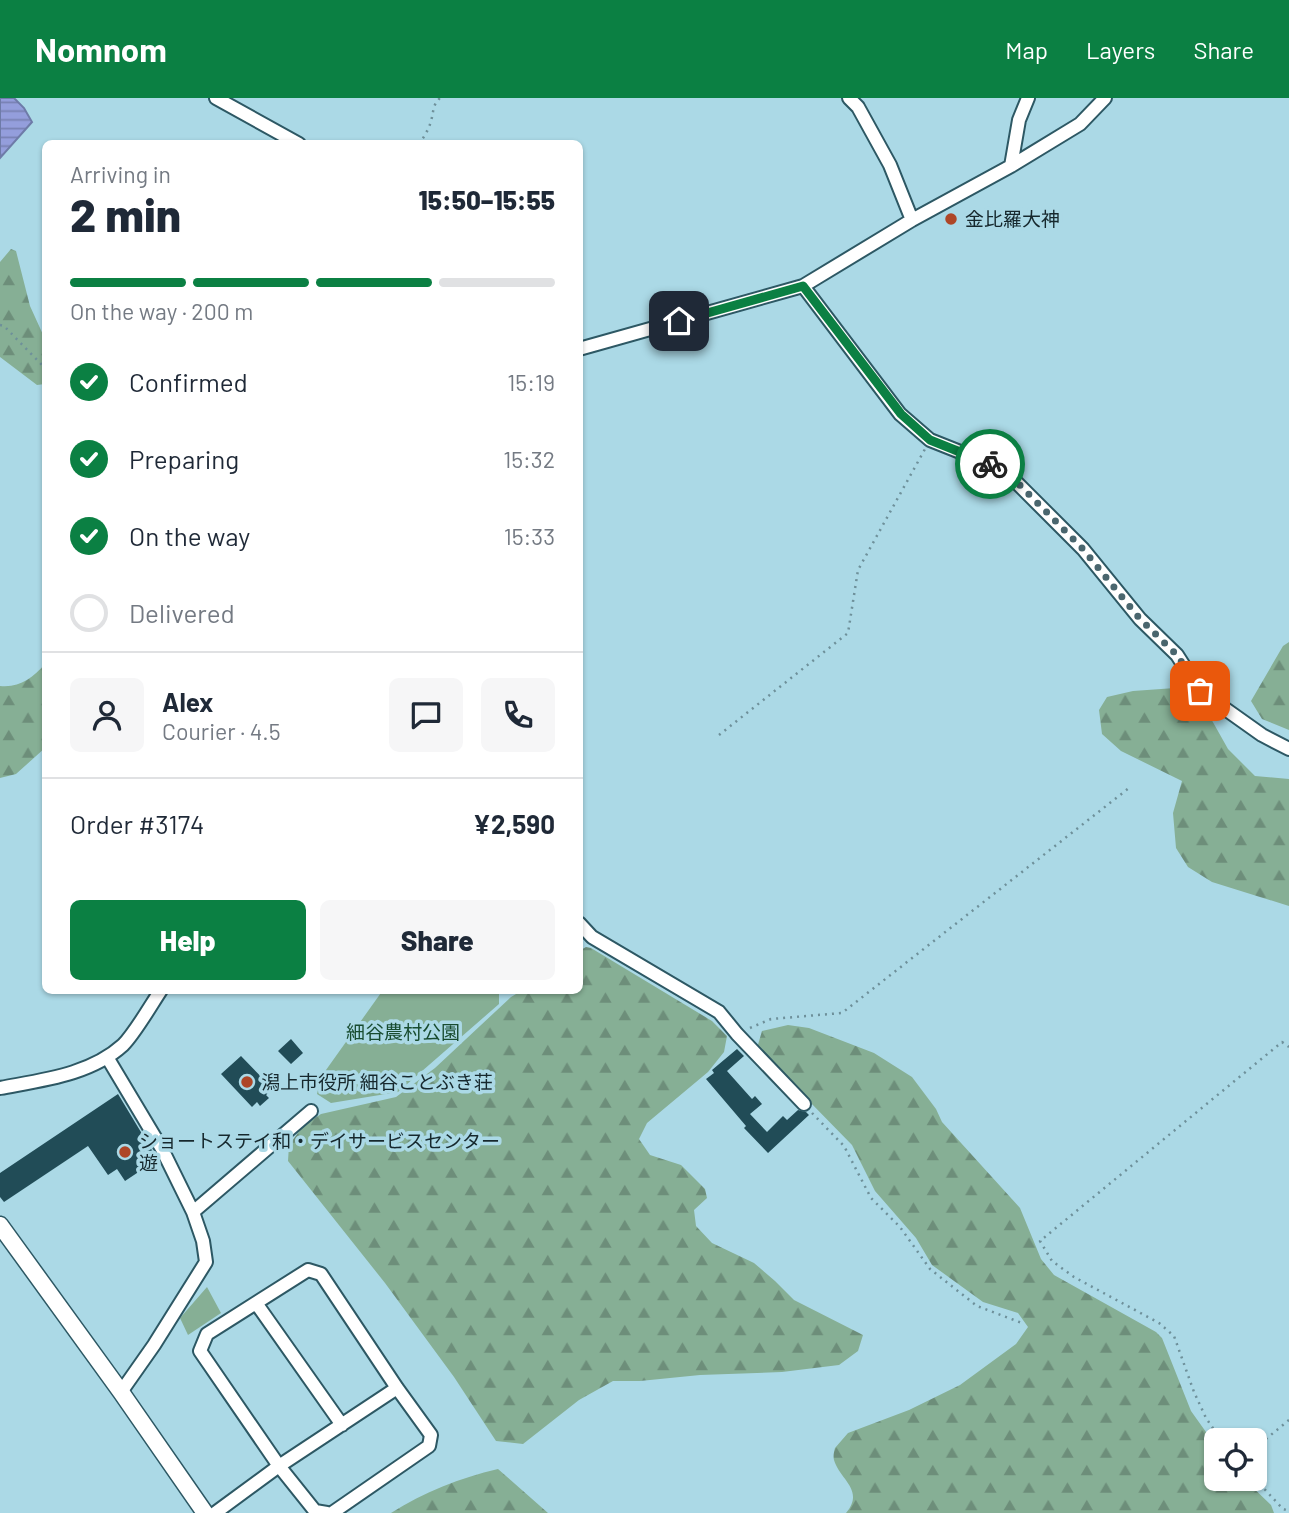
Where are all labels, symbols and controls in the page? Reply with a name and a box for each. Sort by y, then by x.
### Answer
text: Nomnom [35,29,167,69]
text: Map [1005,35,1048,64]
text: Layers [1086,35,1155,64]
text: Share [1193,35,1254,64]
text: Arriving in [70,160,171,188]
text: 15:50–15:55 [419,184,555,215]
text: 2 min [70,186,181,241]
place label: 金比羅大神 [965,207,1060,230]
marker: 金比羅大神 [943,211,959,227]
pin [649,291,709,351]
text: On the way · 200 m [70,297,253,325]
icon: home [660,302,698,340]
icon: check [70,363,108,401]
text: Confirmed [129,366,248,397]
text: 15:19 [507,368,555,396]
courier [955,429,1025,499]
icon: check [70,440,108,478]
text: Preparing [129,443,239,474]
text: 15:32 [503,445,555,473]
icon: bike [971,445,1009,483]
icon: check [70,517,108,555]
text: On the way [129,520,250,551]
text: 15:33 [504,522,555,550]
text: Delivered [129,597,235,628]
pin [1170,661,1230,721]
icon: bag [1181,672,1219,710]
button: person [70,678,144,752]
button: chat [389,678,463,752]
button: phone [481,678,555,752]
text: Alex [162,686,213,717]
text: Courier · 4.5 [162,717,281,745]
text: Order #3174 [70,808,204,839]
text: ¥2,590 [473,808,555,839]
button: Help [70,900,306,980]
button: Share [320,900,555,980]
park label: 細谷農村公園 [346,1020,460,1043]
place label: 潟上市役所 細谷ことぶき荘 [261,1070,493,1093]
marker: 潟上市役所 細谷ことぶき荘 [239,1074,255,1090]
place label: ショートステイ和・デイサービスセンター 遊 [139,1129,500,1174]
marker: ショートステイ和・デイサービスセンター 遊 [117,1144,133,1160]
map controls [1204,1428,1267,1491]
button: locate [1204,1428,1267,1491]

